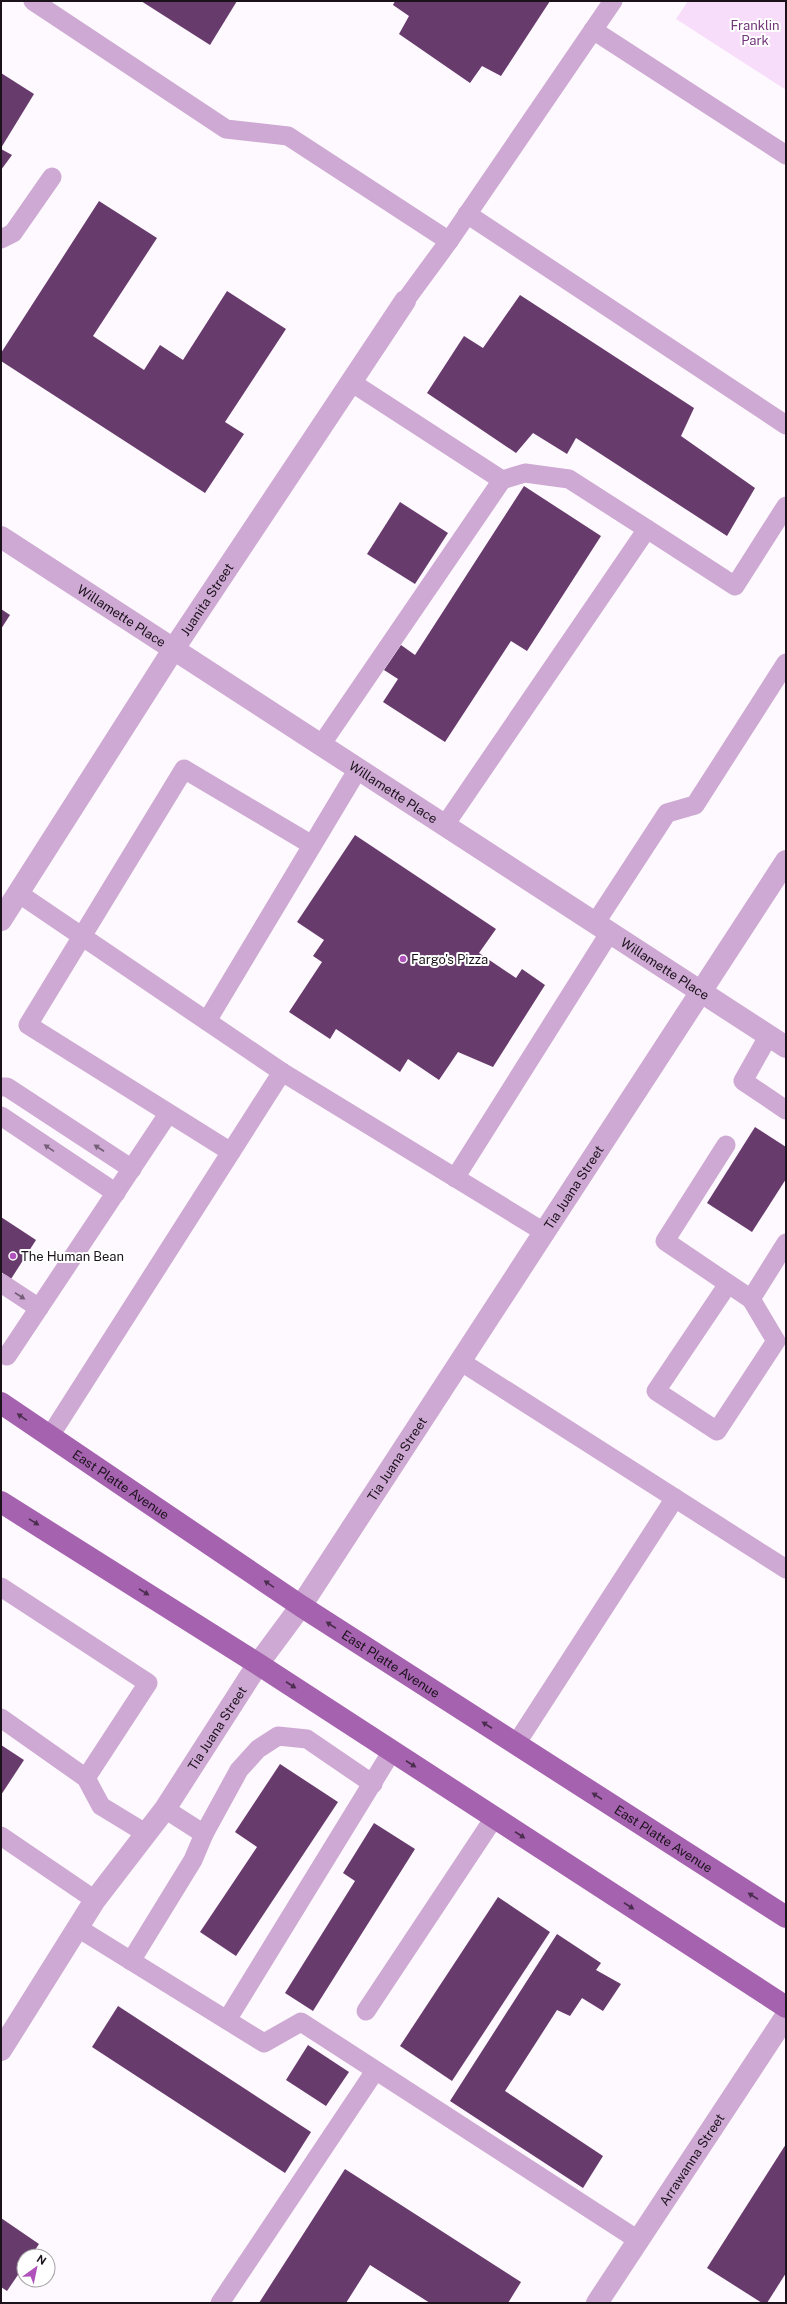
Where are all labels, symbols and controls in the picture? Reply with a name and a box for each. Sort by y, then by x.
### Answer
park label: Franklin Park [730,18,780,48]
street label: Juanita Street [177,560,236,638]
street label: Willamette Place [75,581,169,650]
street label: Willamette Place [346,758,440,826]
street label: Willamette Place [618,934,712,1003]
place label: Fargo's Pizza [411,952,488,967]
marker: Fargo's Pizza [398,954,408,964]
street label: Tia Juana Street [541,1142,606,1232]
one-way arrow [43,1144,54,1152]
one-way arrow [94,1144,104,1152]
place label: The Human Bean [21,1249,124,1264]
marker: The Human Bean [8,1251,18,1261]
one-way arrow [14,1292,26,1299]
one-way arrow [16,1414,28,1421]
street label: Tia Juana Street [364,1414,430,1503]
street label: East Platte Avenue [70,1446,172,1522]
one-way arrow [28,1519,40,1526]
one-way arrow [264,1580,274,1588]
one-way arrow [139,1588,149,1596]
one-way arrow [325,1621,336,1629]
street label: East Platte Avenue [339,1627,443,1701]
one-way arrow [285,1682,296,1689]
street label: Tia Juana Street [184,1683,249,1773]
one-way arrow [481,1722,493,1729]
one-way arrow [406,1760,417,1768]
one-way arrow [591,1792,602,1799]
street label: East Platte Avenue [612,1802,715,1875]
one-way arrow [515,1831,526,1839]
one-way arrow [748,1892,758,1900]
one-way arrow [624,1902,635,1909]
street label: Arrawanna Street [656,2111,727,2208]
north arrow [16,2248,56,2288]
text: N [35,2252,48,2267]

